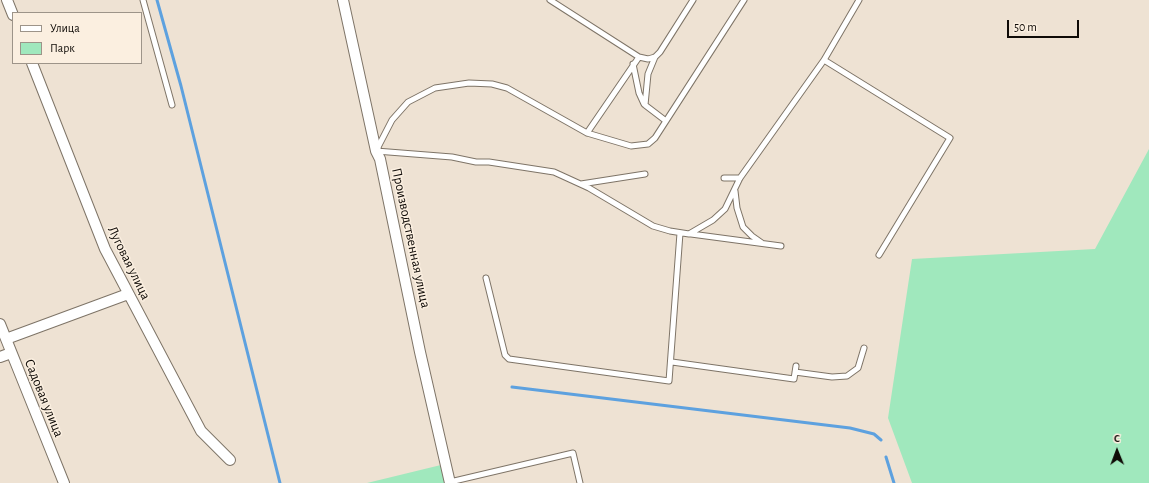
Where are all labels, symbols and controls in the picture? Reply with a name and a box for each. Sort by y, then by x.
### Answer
legend [12,12,142,64]
scale bar [1009,12,1081,38]
text: 50 m [1014,21,1037,33]
text: Улица [50,22,80,34]
text: Парк [50,42,75,54]
street label: Производственная улица [388,166,434,310]
street label: Луговая улица [104,223,154,303]
street label: Садовая улица [21,356,67,440]
north arrow [1097,431,1137,471]
text: С [1114,433,1120,444]

